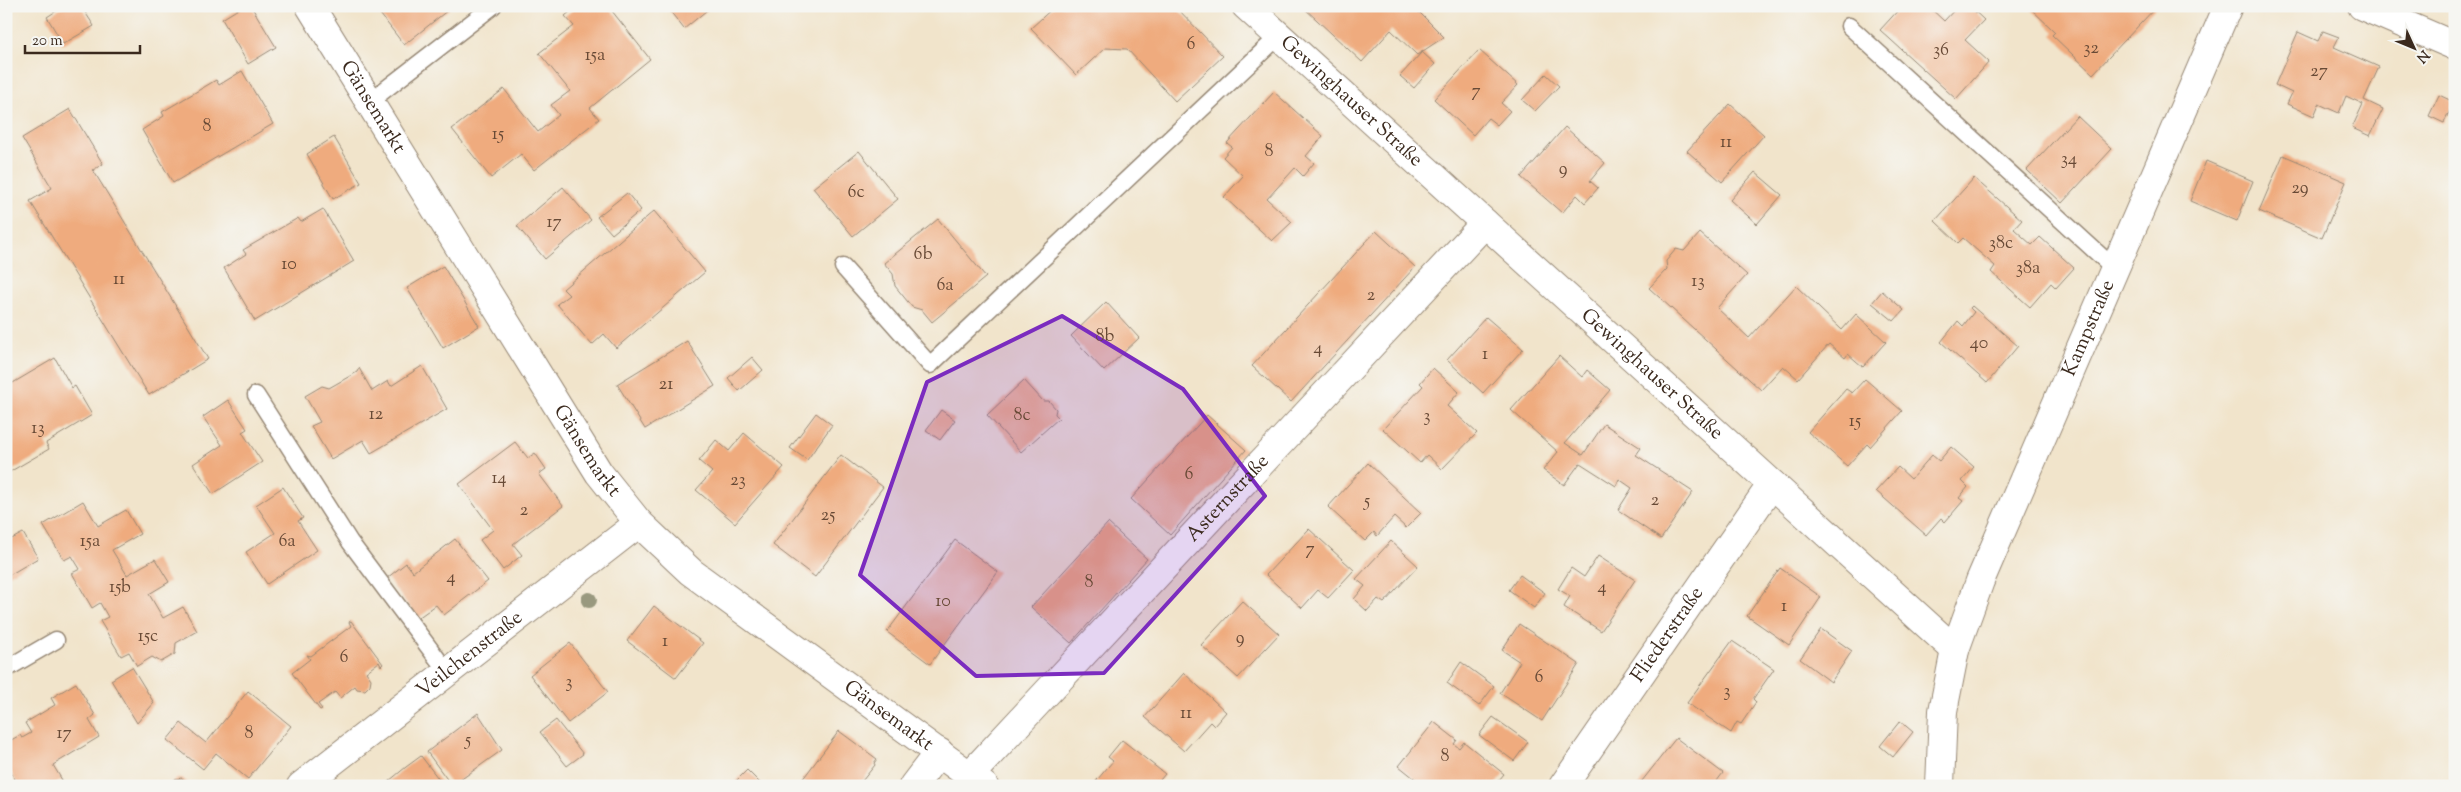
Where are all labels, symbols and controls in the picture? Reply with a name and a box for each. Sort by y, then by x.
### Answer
scale bar [25,22,140,54]
north arrow [2388,22,2438,72]
street label: Gewinghauser Straße [1273,29,1429,174]
text: 20 m [32,31,63,52]
house number: 6 [1187,32,1196,58]
house number: 32 [2083,36,2099,62]
house number: 36 [1933,38,1949,64]
house number: 15a [585,43,605,69]
text: N [2411,45,2433,67]
street label: Gänsemarkt [333,55,413,160]
house number: 27 [2310,59,2328,85]
house number: 7 [1471,79,1481,105]
house number: 8 [203,114,212,140]
house number: 15 [492,122,504,148]
house number: 11 [1720,130,1732,156]
house number: 8 [1265,139,1274,165]
house number: 34 [2061,147,2077,173]
house number: 9 [1559,157,1568,183]
house number: 29 [2291,176,2309,202]
house number: 6c [847,180,865,206]
house number: 17 [546,210,562,236]
house number: 38c [1989,231,2013,257]
house number: 6b [913,242,933,268]
house number: 10 [281,252,297,278]
house number: 38a [2016,256,2040,282]
house number: 11 [113,267,125,293]
house number: 13 [1691,269,1705,295]
house number: 6a [936,273,954,299]
street label: Kampstraße [2055,275,2123,381]
house number: 2 [1367,283,1376,309]
street label: Gewinghauser Straße [1574,302,1730,447]
house number: 8b [1096,324,1115,350]
house number: 40 [1970,331,1988,357]
house number: 4 [1313,336,1323,362]
house number: 1 [1482,342,1488,368]
house number: 21 [659,372,673,398]
street label: Gänsemarkt [546,399,628,504]
house number: 12 [369,402,384,428]
house number: 8c [1013,403,1031,429]
house number: 3 [1423,404,1431,430]
house number: 15 [1849,409,1861,435]
house number: 13 [31,416,45,442]
street label: Asternstraße [1179,448,1276,549]
house number: 6 [1185,462,1194,488]
house number: 14 [491,466,507,492]
house number: 23 [730,468,746,494]
house number: 2 [1651,488,1660,514]
house number: 5 [1363,489,1370,515]
house number: 2 [520,498,529,524]
house number: 25 [821,503,835,529]
house number: 15a [80,529,100,555]
house number: 6a [278,529,296,555]
house number: 7 [1305,537,1315,563]
house number: 4 [446,565,456,591]
house number: 8 [1085,570,1094,596]
house number: 15b [109,575,131,601]
house number: 4 [1597,575,1607,601]
street label: Fliederstraße [1624,581,1711,689]
house number: 10 [935,589,951,615]
house number: 1 [1781,594,1787,620]
street label: Veilchenstraße [411,604,529,705]
house number: 15c [138,624,158,650]
house number: 9 [1236,626,1245,652]
house number: 1 [662,629,668,655]
house number: 6 [340,645,349,671]
house number: 6 [1535,665,1544,691]
house number: 3 [565,670,573,696]
street label: Gänsemarkt [837,673,939,759]
house number: 3 [1723,679,1731,705]
house number: 11 [1180,701,1192,727]
house number: 17 [56,721,72,747]
house number: 8 [245,721,254,747]
house number: 5 [464,728,471,754]
house number: 8 [1441,744,1450,770]

